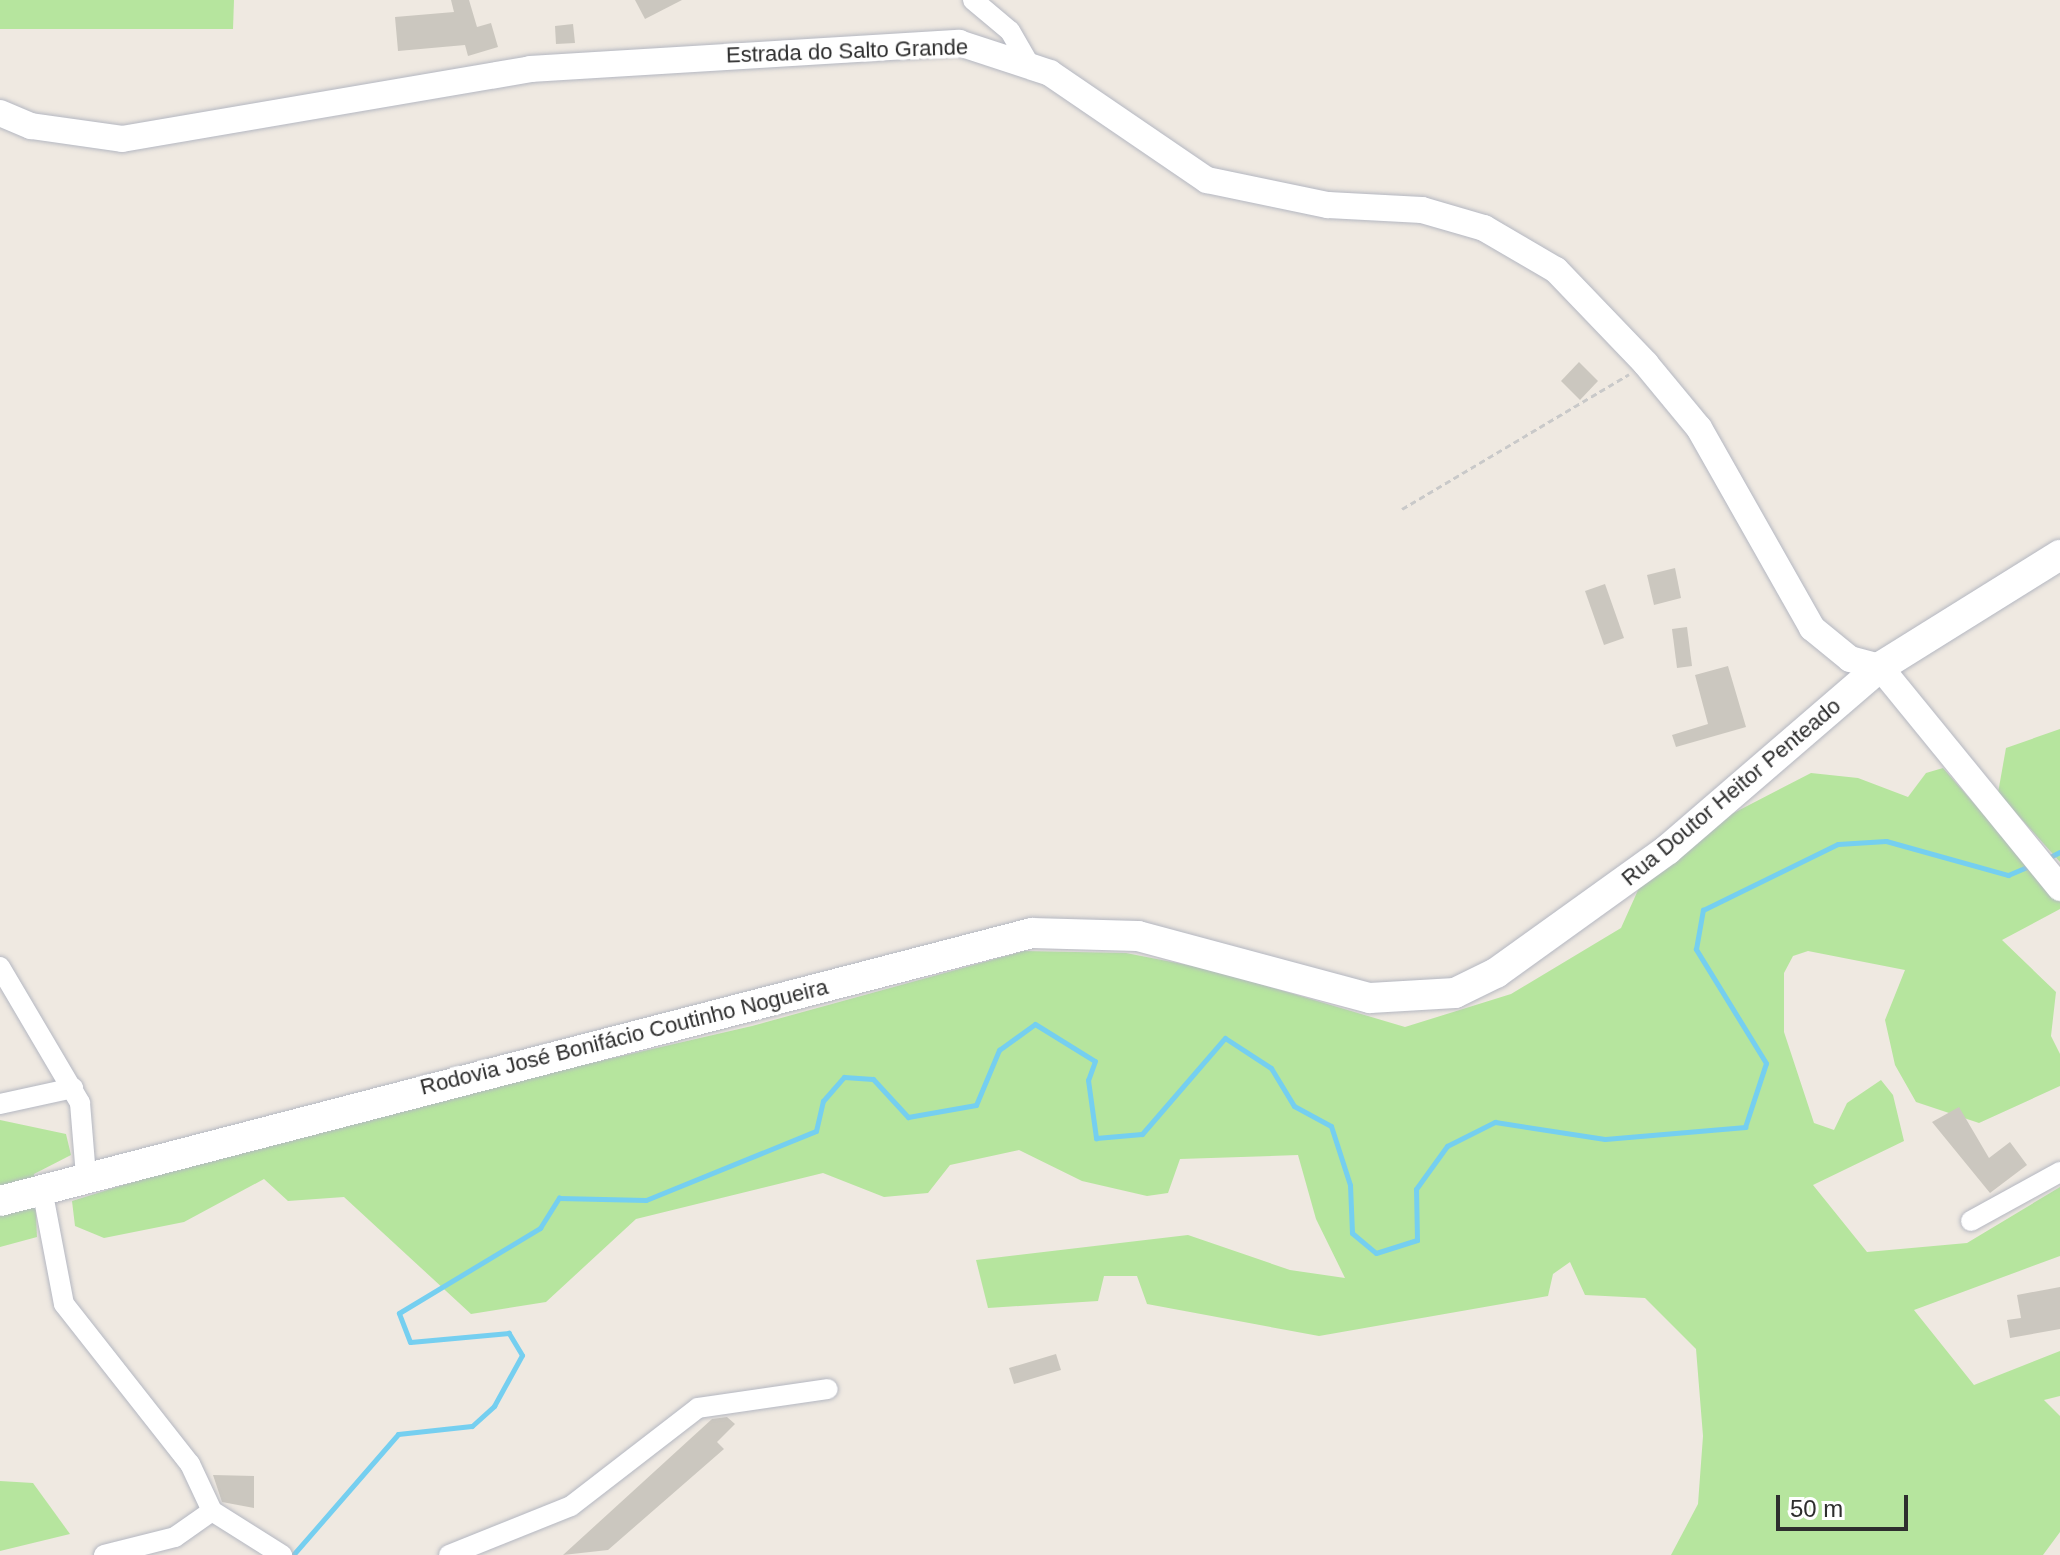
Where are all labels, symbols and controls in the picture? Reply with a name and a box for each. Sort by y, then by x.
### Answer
street label: Estrada do Salto Grande [726,34,968,68]
street label: Rua Doutor Heitor Penteado [1616,693,1846,891]
street label: Rodovia José Bonifácio Coutinho Nogueira [417,973,831,1101]
scale bar [1780,1479,1912,1529]
text: 50 m [1790,1495,1843,1522]

